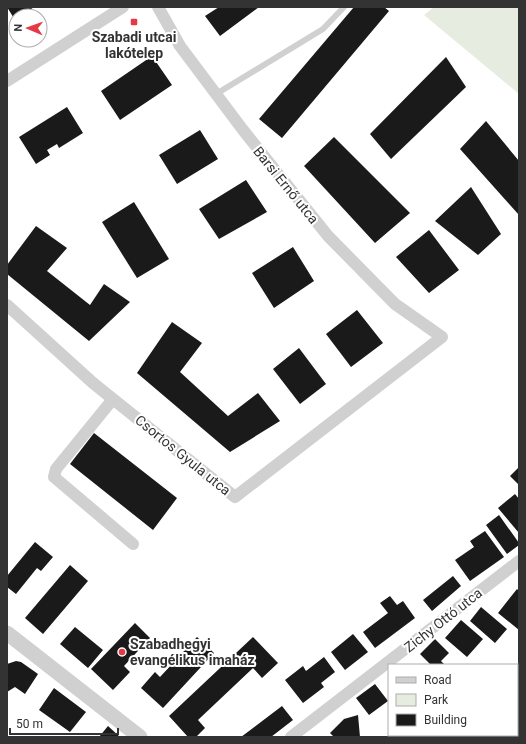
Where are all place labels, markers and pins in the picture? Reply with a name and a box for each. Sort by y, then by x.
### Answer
marker: Szabadi utcai lakótelep [129,17,139,27]
place label: Szabadi utcai lakótelep [92,29,176,61]
place label: Szabadhegyi evangélikus imaház [130,636,255,668]
marker: Szabadhegyi evangélikus imaház [117,647,127,657]

